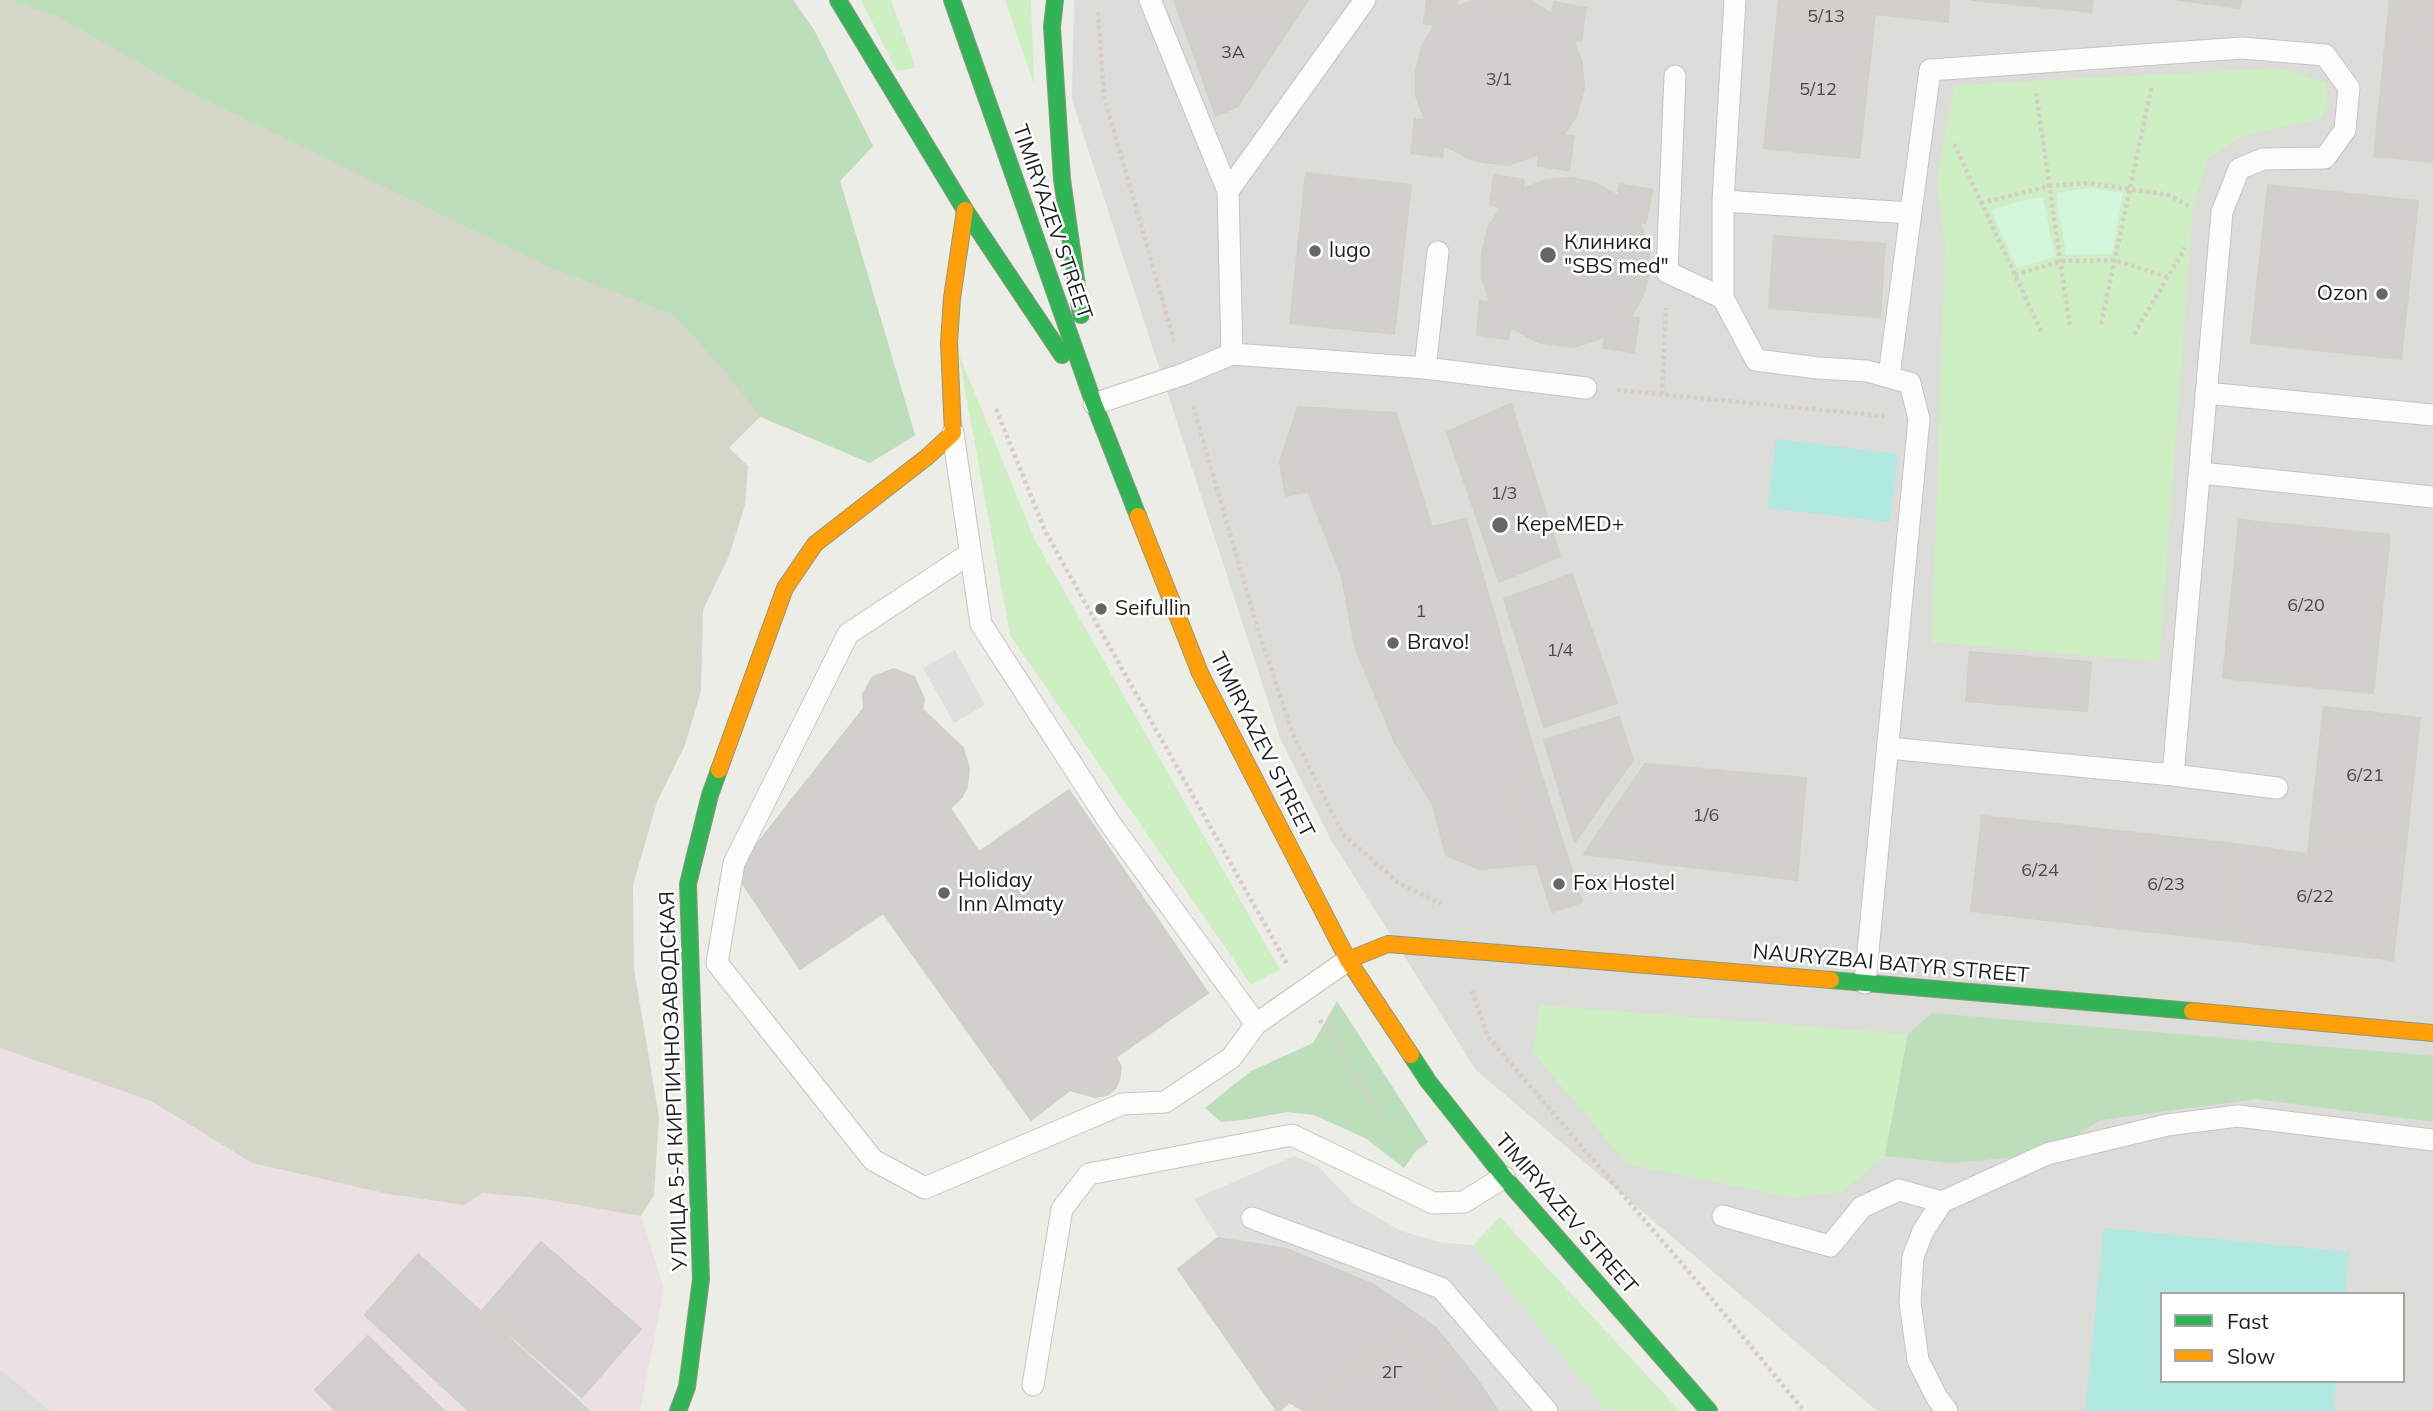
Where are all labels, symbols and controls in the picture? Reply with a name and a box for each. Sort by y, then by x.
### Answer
house number: 5/13 [1807,6,1845,28]
house number: 3А [1221,42,1245,64]
house number: 3/1 [1486,69,1512,91]
house number: 5/12 [1799,79,1837,101]
street label: TIMIRYAZEV STREET [1007,121,1097,323]
place label: Клиника "SBS med" [1564,230,1669,280]
place label: lugo [1329,238,1371,264]
marker: lugo [1307,243,1323,259]
marker: Клиника "SBS med" [1538,245,1558,265]
place label: Ozon [2317,281,2368,307]
marker: Ozon [2374,286,2390,302]
house number: 1/3 [1491,483,1517,505]
place label: КереMED+ [1516,512,1624,538]
marker: КереMED+ [1490,515,1510,535]
house number: 6/20 [2287,595,2325,617]
place label: Seifullin [1115,596,1191,622]
marker: Seifullin [1093,601,1109,617]
house number: 1 [1416,601,1426,623]
place label: Bravo! [1407,630,1469,656]
marker: Bravo! [1385,635,1401,651]
house number: 1/4 [1547,640,1573,662]
street label: TIMIRYAZEV STREET [1204,648,1320,842]
house number: 6/21 [2346,765,2384,787]
house number: 1/6 [1693,805,1719,827]
house number: 6/24 [2021,860,2059,882]
place label: Holiday Inn Almaty [958,868,1064,918]
place label: Fox Hostel [1573,871,1675,897]
house number: 6/23 [2147,874,2185,896]
marker: Fox Hostel [1551,876,1567,892]
marker: Holiday Inn Almaty [936,885,952,901]
house number: 6/22 [2296,886,2334,908]
street label: УЛИЦА 5-Я КИРПИЧНОЗАВОДСКАЯ [655,891,693,1271]
street label: NAURYZBAI BATYR STREET [1752,939,2030,989]
street label: TIMIRYAZEV STREET [1489,1129,1643,1299]
legend [2160,1292,2405,1383]
text: Fast [2227,1308,2269,1334]
text: Slow [2227,1343,2275,1369]
house number: 2Г [1382,1362,1402,1384]

